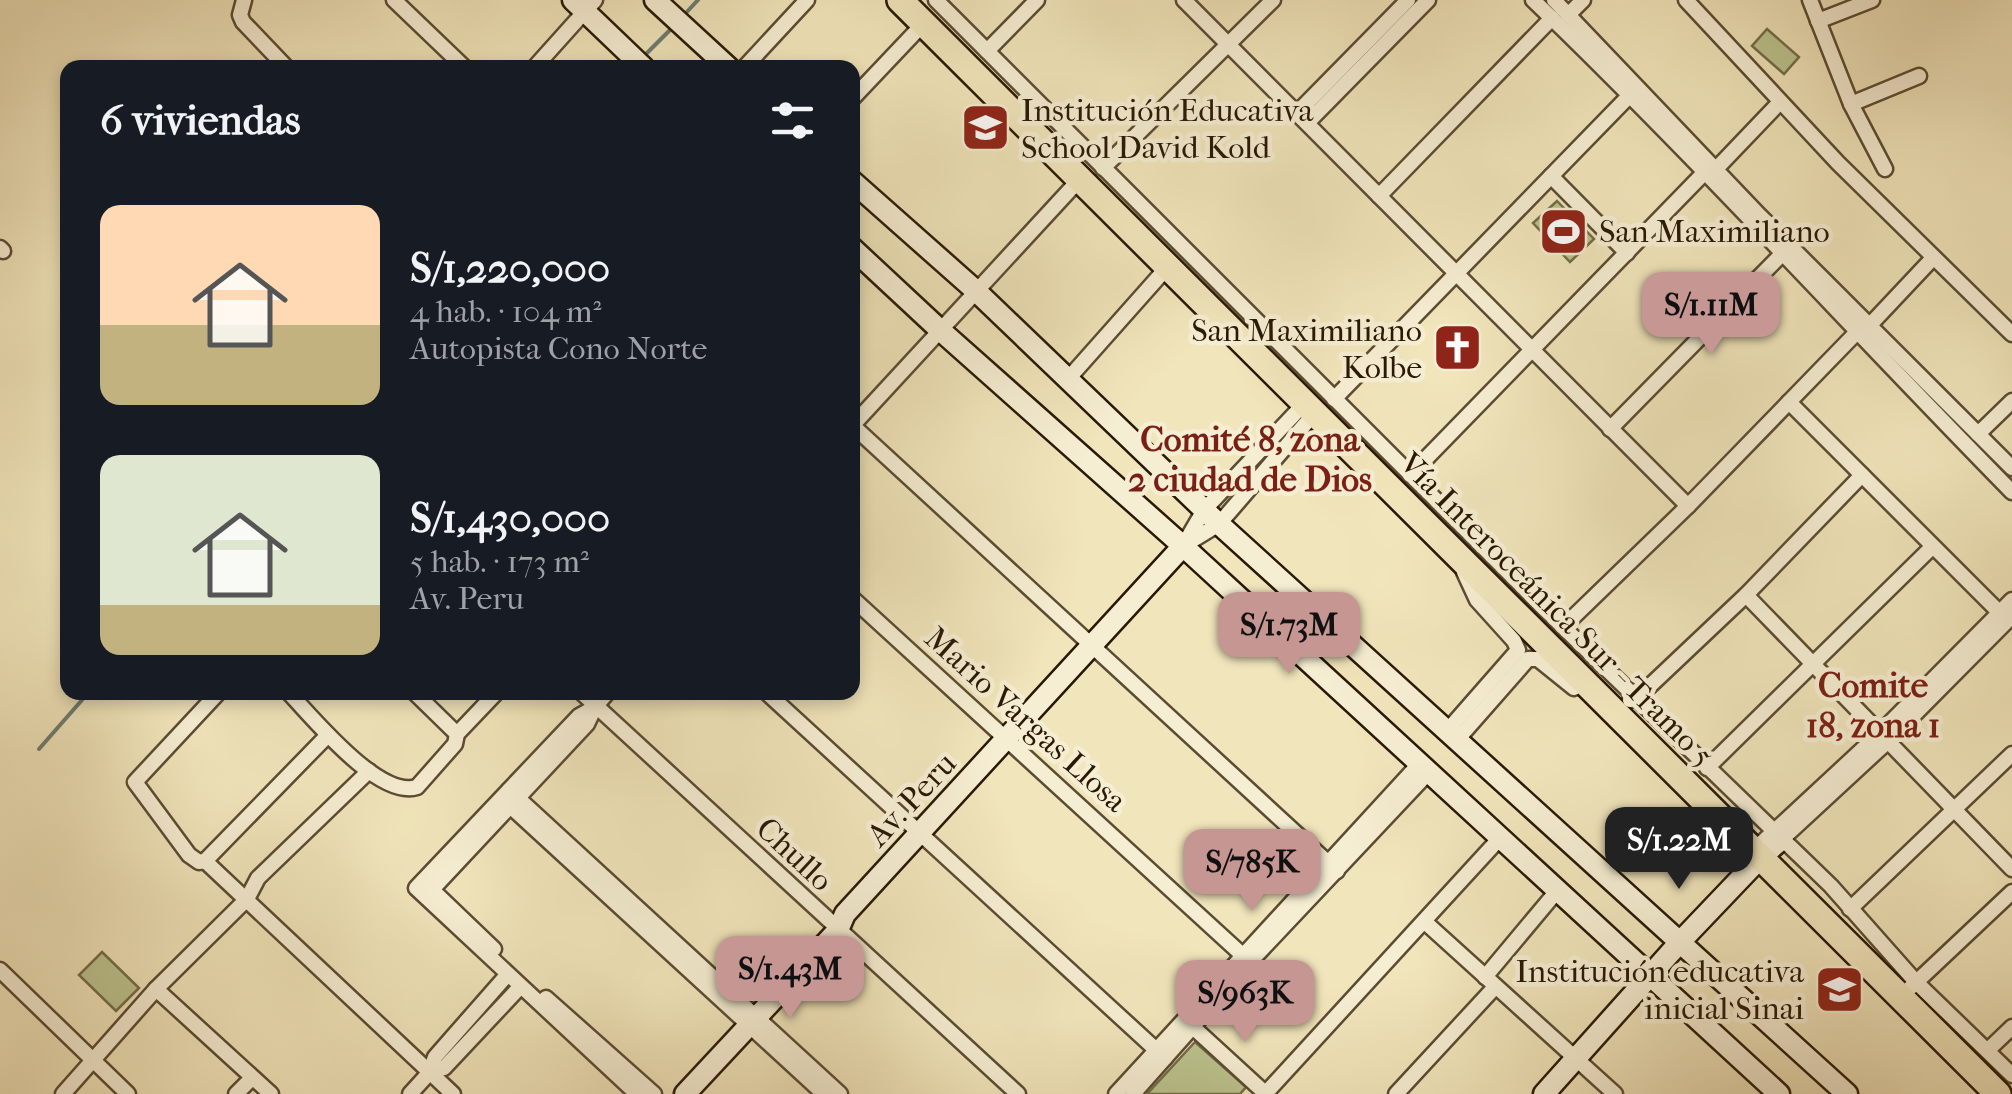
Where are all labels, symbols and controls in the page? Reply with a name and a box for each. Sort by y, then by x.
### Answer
place label: Institución Educativa School David Kold [1021,92,1315,166]
icon: filters [765,93,820,148]
text: 6 viviendas [100,96,300,145]
school or university icon: Institución Educativa School David Kold [960,102,1012,154]
sports icon: San Maximiliano [1538,205,1590,257]
place label: San Maximiliano [1599,213,1830,250]
text: S/1,220,000 [410,244,610,293]
icon: home [180,245,300,365]
pin: S/1.11M [1619,272,1803,357]
text: S/1.11M [1664,286,1758,323]
text: 4 hab. · 104 m² [410,293,602,330]
place label: San Maximiliano Kolbe [1191,312,1422,386]
church icon: San Maximiliano Kolbe [1431,322,1483,374]
text: Autopista Cono Norte [410,330,707,367]
district label: Comité 8, zona 2 ciudad de Dios [1128,419,1372,500]
street label: Vía Interoceánica Sur - Tramo 5 [1391,444,1721,774]
text: S/1,430,000 [410,494,610,543]
icon: home [180,495,300,615]
text: 5 hab. · 173 m² [410,543,589,580]
text: Av. Peru [410,580,524,617]
pin: S/1.73M [1197,592,1381,677]
text: S/1.73M [1240,606,1338,643]
street label: Mario Vargas Llosa [917,619,1135,820]
district label: Comite 18, zona 1 [1806,665,1940,746]
street label: Av. Peru [858,745,964,855]
pin: S/1.22M [1587,807,1771,892]
street label: Chullo [749,810,841,899]
text: S/1.22M [1627,821,1731,858]
pin: S/785K [1171,829,1333,914]
text: S/785K [1206,843,1298,880]
pin: S/1.43M [698,936,882,1021]
text: S/1.43M [738,950,842,987]
place label: Institución educativa inicial Sinai [1515,953,1805,1027]
pin: S/963K [1164,960,1326,1045]
school or university icon: Institución educativa inicial Sinai [1813,963,1865,1015]
text: S/963K [1198,974,1292,1011]

